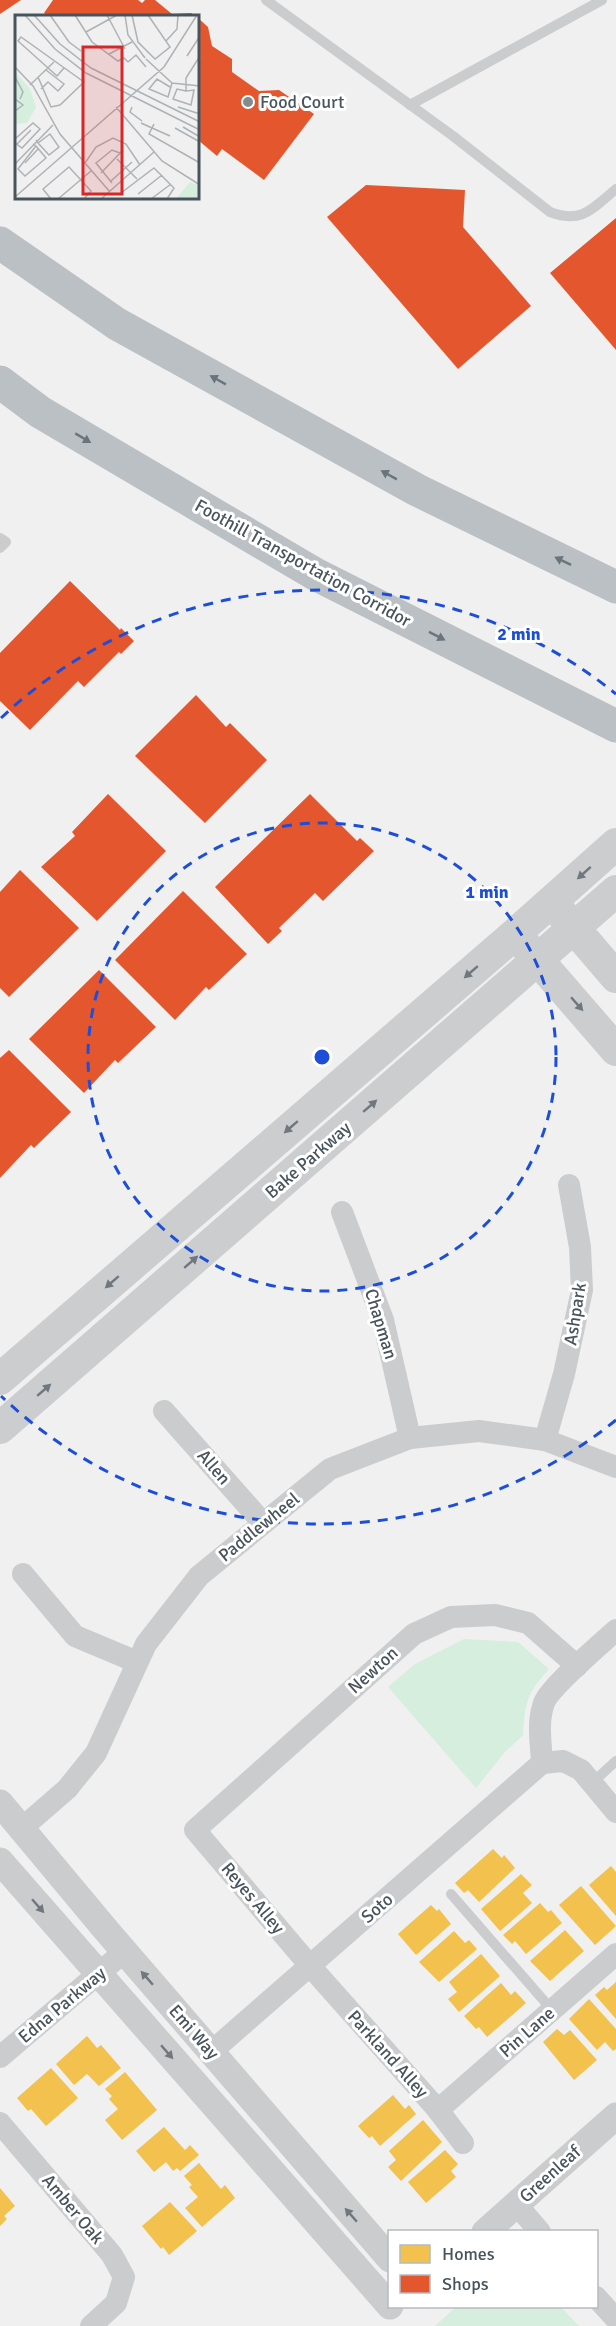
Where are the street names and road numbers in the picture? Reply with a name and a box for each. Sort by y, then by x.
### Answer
street label: Foothill Transportation Corridor [191,494,415,632]
street label: Bake Parkway [261,1116,356,1203]
street label: Ashpark [559,1281,591,1347]
street label: Chapman [360,1286,402,1362]
street label: Allen [193,1445,235,1489]
street label: Paddlewheel [214,1488,304,1566]
street label: Newton [343,1642,403,1698]
street label: Reyes Alley [217,1858,290,1939]
street label: Soto [357,1888,397,1928]
street label: Edna Parkway [14,1962,111,2048]
street label: Emi Way [164,2000,224,2064]
street label: Pin Lane [495,2002,559,2062]
street label: Parkland Alley [343,2006,433,2103]
street label: Greenleaf [515,2140,586,2207]
street label: Amber Oak [38,2170,108,2248]

